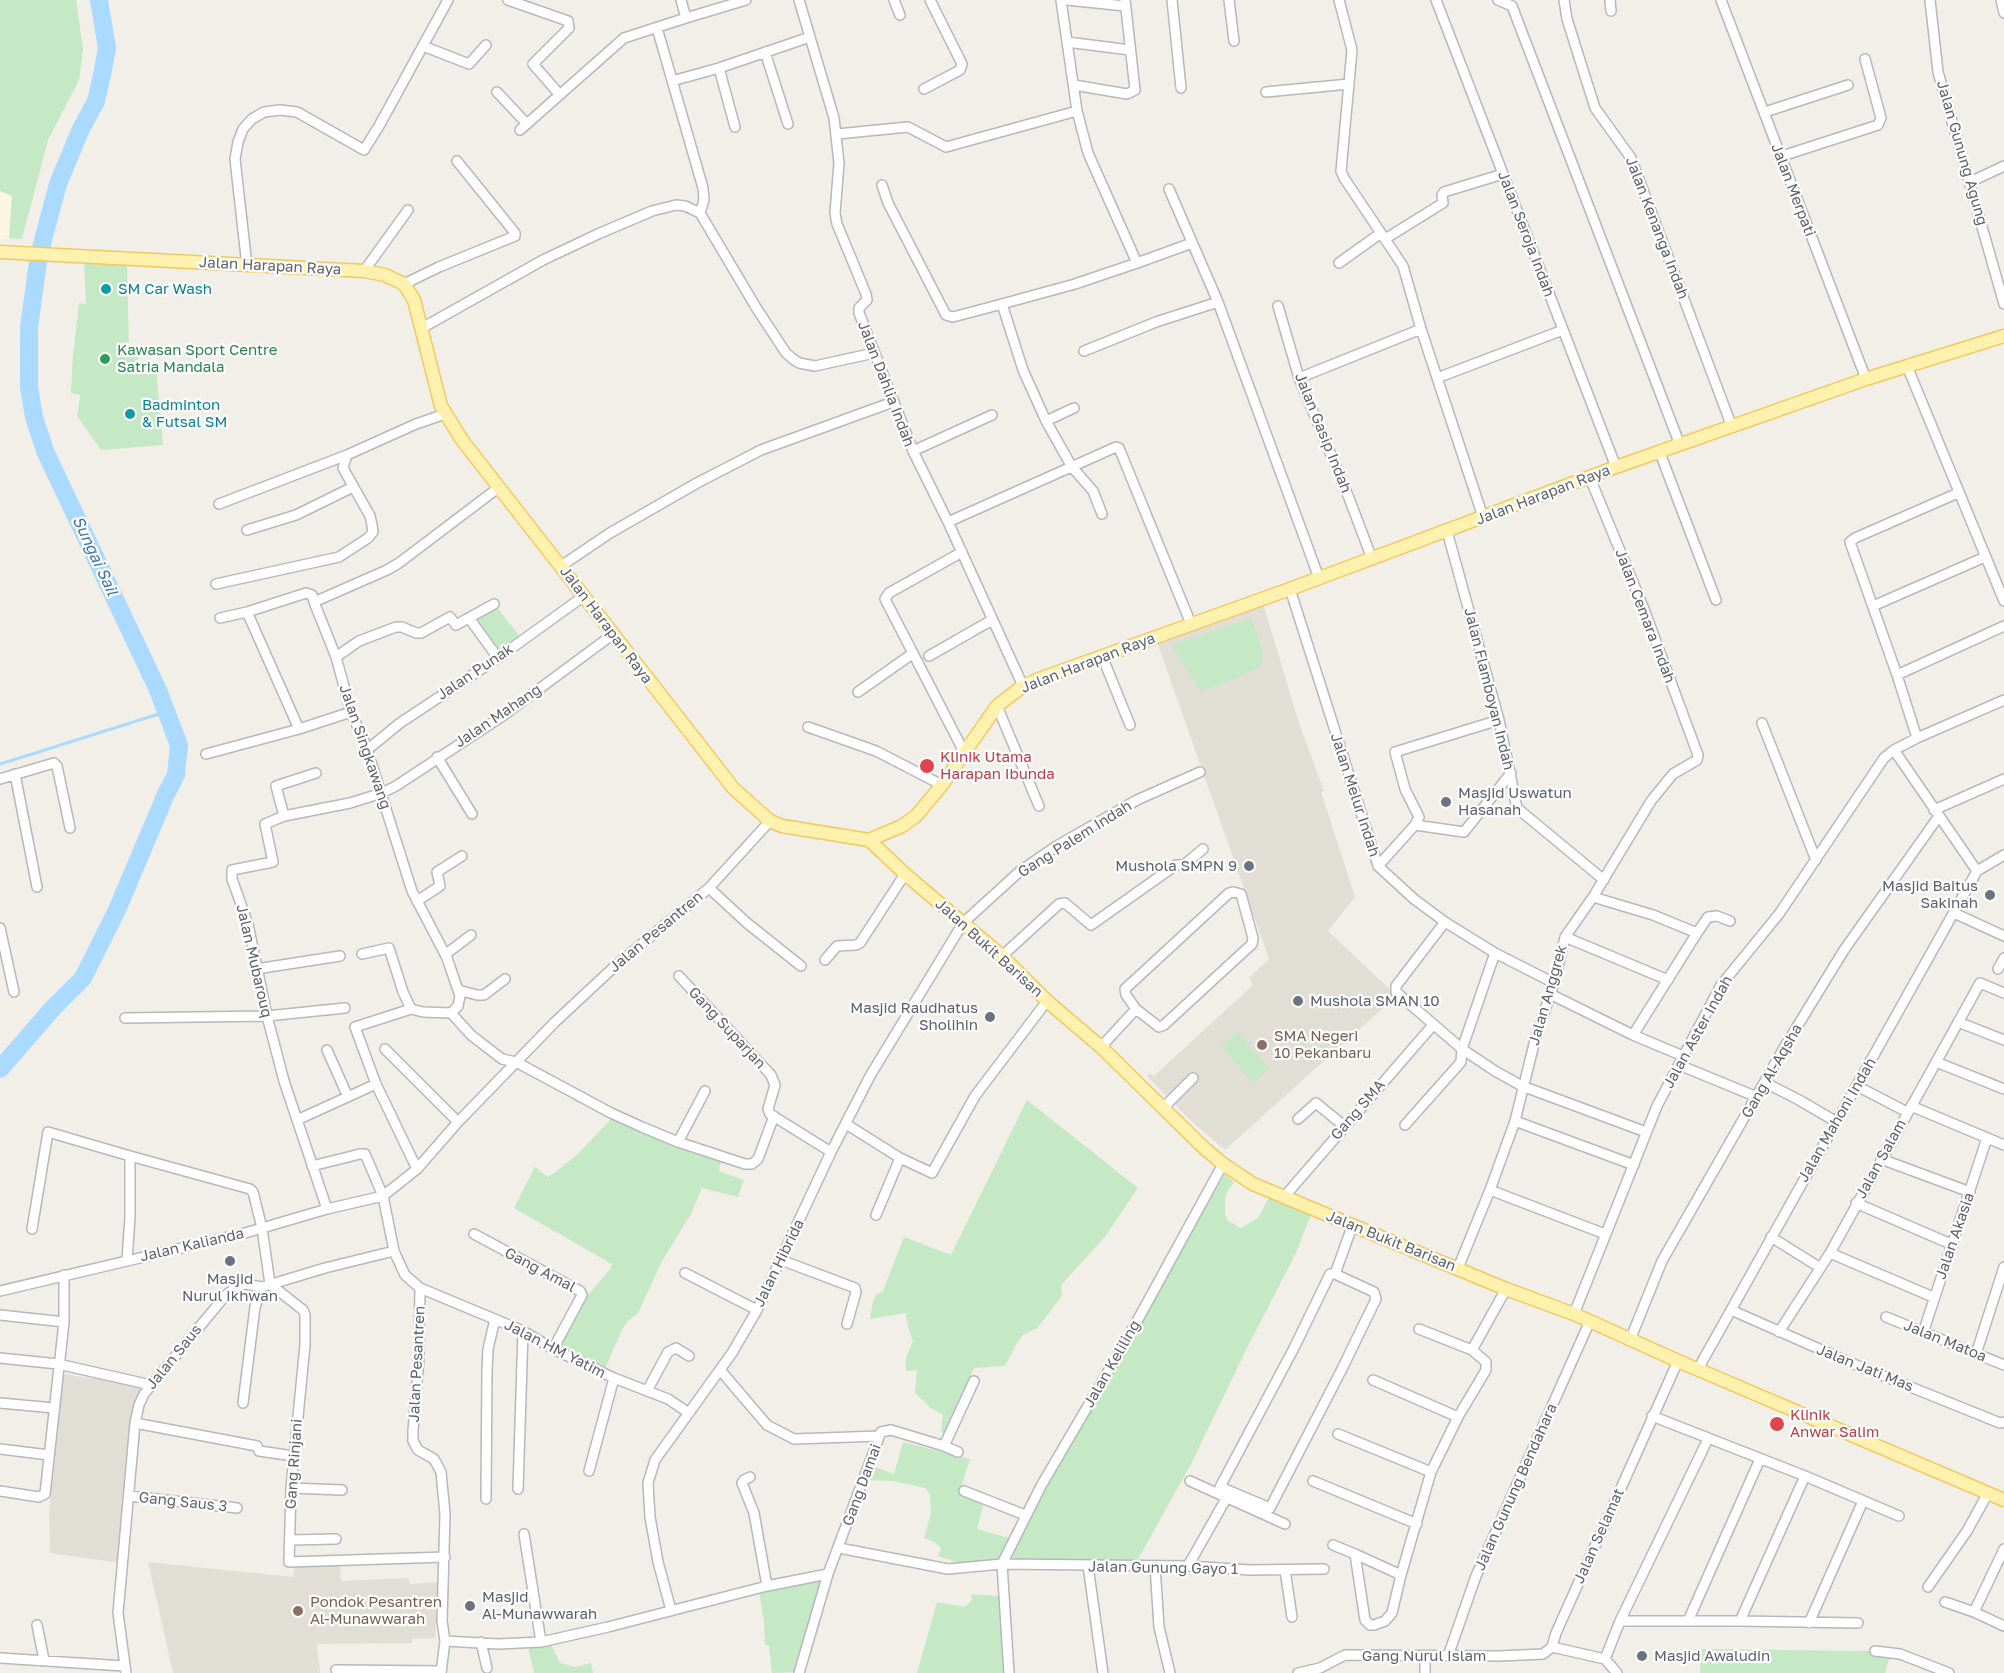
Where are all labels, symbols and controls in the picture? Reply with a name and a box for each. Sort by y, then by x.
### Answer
street label: Jalan Gunung Agung [1933,78,1991,228]
street label: Jalan Merpati [1767,141,1819,239]
street label: Jalan Kenanga Indah [1622,154,1692,302]
street label: Jalan Seroja Indah [1494,169,1558,299]
street label: Jalan Harapan Raya [198,253,342,279]
place label: SM Car Wash [118,280,212,298]
marker: SM Car Wash [99,282,113,296]
street label: Jalan Dahlia Indah [854,319,918,449]
place label: Kawasan Sport Centre Satria Mandala [117,341,277,376]
marker: Kawasan Sport Centre Satria Mandala [98,352,112,366]
street label: Jalan Gasip Indah [1291,370,1355,496]
place label: Badminton & Futsal SM [142,396,227,431]
marker: Badminton & Futsal SM [123,407,137,421]
street label: Jalan Harapan Raya [1473,461,1613,529]
water label: Sungai Sail [68,513,122,599]
street label: Jalan Cemara Indah [1611,546,1679,686]
street label: Jalan Harapan Raya [556,563,656,687]
street label: Jalan Flamboyan Indah [1460,606,1518,772]
street label: Jalan Harapan Raya [1018,629,1158,697]
street label: Jalan Punak [433,640,517,704]
street label: Jalan Mahang [451,680,545,752]
street label: Jalan Singkawang [335,682,395,812]
street label: Jalan Melur Indah [1327,731,1383,859]
place label: Klinik Utama Harapan Ibunda [940,748,1055,783]
marker: Klinik Utama Harapan Ibunda [918,757,936,775]
place label: Masjid Uswatun Hasanah [1458,784,1572,819]
marker: Masjid Uswatun Hasanah [1439,795,1453,809]
street label: Gang Palem Indah [1015,797,1135,881]
place label: Mushola SMPN 9 [1115,857,1237,875]
marker: Mushola SMPN 9 [1242,859,1256,873]
place label: Masjid Baitus Sakinah [1882,877,1978,912]
street label: Jalan Pesantren [606,888,706,976]
marker: Masjid Baitus Sakinah [1983,888,1997,902]
street label: Jalan Bukit Barisan [932,895,1046,1001]
street label: Jalan Mubarouq [232,903,276,1019]
street label: Jalan Anggrek [1525,943,1571,1047]
street label: Jalan Aster Indah [1660,972,1736,1092]
street label: Gang Suparjan [685,983,769,1073]
place label: Mushola SMAN 10 [1310,992,1439,1010]
marker: Mushola SMAN 10 [1291,994,1305,1008]
place label: Masjid Raudhatus Sholihin [850,999,978,1034]
marker: Masjid Raudhatus Sholihin [983,1010,997,1024]
street label: Gang Al-Aqsha [1738,1021,1806,1121]
place label: SMA Negeri 10 Pekanbaru [1274,1027,1371,1062]
marker: SMA Negeri 10 Pekanbaru [1255,1038,1269,1052]
street label: Jalan Mahoni Indah [1794,1055,1880,1185]
street label: Gang SMA [1327,1076,1389,1144]
street label: Jalan Salam [1852,1116,1910,1202]
street label: Jalan Akasia [1932,1190,1978,1282]
street label: Jalan Bukit Barisan [1323,1207,1459,1275]
street label: Jalan Hibrida [750,1216,808,1310]
street label: Jalan Kalianda [138,1224,246,1266]
street label: Gang Amal [501,1244,579,1296]
marker: Masjid Nurul Ikhwan [223,1254,237,1268]
place label: Masjid Nurul Ikhwan [182,1270,278,1305]
street label: Jalan Pesantren [405,1305,429,1423]
street label: Jalan HM Yatim [501,1316,609,1382]
street label: Jalan Matoa [1901,1316,1989,1366]
street label: Jalan Keliling [1080,1317,1144,1411]
street label: Jalan Saus [142,1321,206,1393]
street label: Jalan Jati Mas [1814,1340,1916,1396]
street label: Jalan Gunung Bendahara [1471,1401,1561,1573]
place label: Klinik Anwar Salim [1790,1406,1879,1441]
marker: Klinik Anwar Salim [1768,1415,1786,1433]
street label: Gang Rinjani [282,1418,306,1510]
street label: Gang Damai [839,1442,885,1528]
street label: Jalan Selamat [1570,1486,1628,1586]
street label: Gang Saus 3 [138,1488,228,1516]
street label: Jalan Gunung Gayo 1 [1088,1558,1238,1578]
place label: Masjid Al-Munawwarah [482,1588,597,1623]
place label: Pondok Pesantren Al-Munawwarah [310,1593,442,1628]
marker: Masjid Al-Munawwarah [463,1599,477,1613]
marker: Pondok Pesantren Al-Munawwarah [291,1604,305,1618]
street label: Gang Nurul Islam [1362,1647,1486,1665]
place label: Masjid Awaludin [1654,1647,1770,1665]
marker: Masjid Awaludin [1635,1649,1649,1663]

